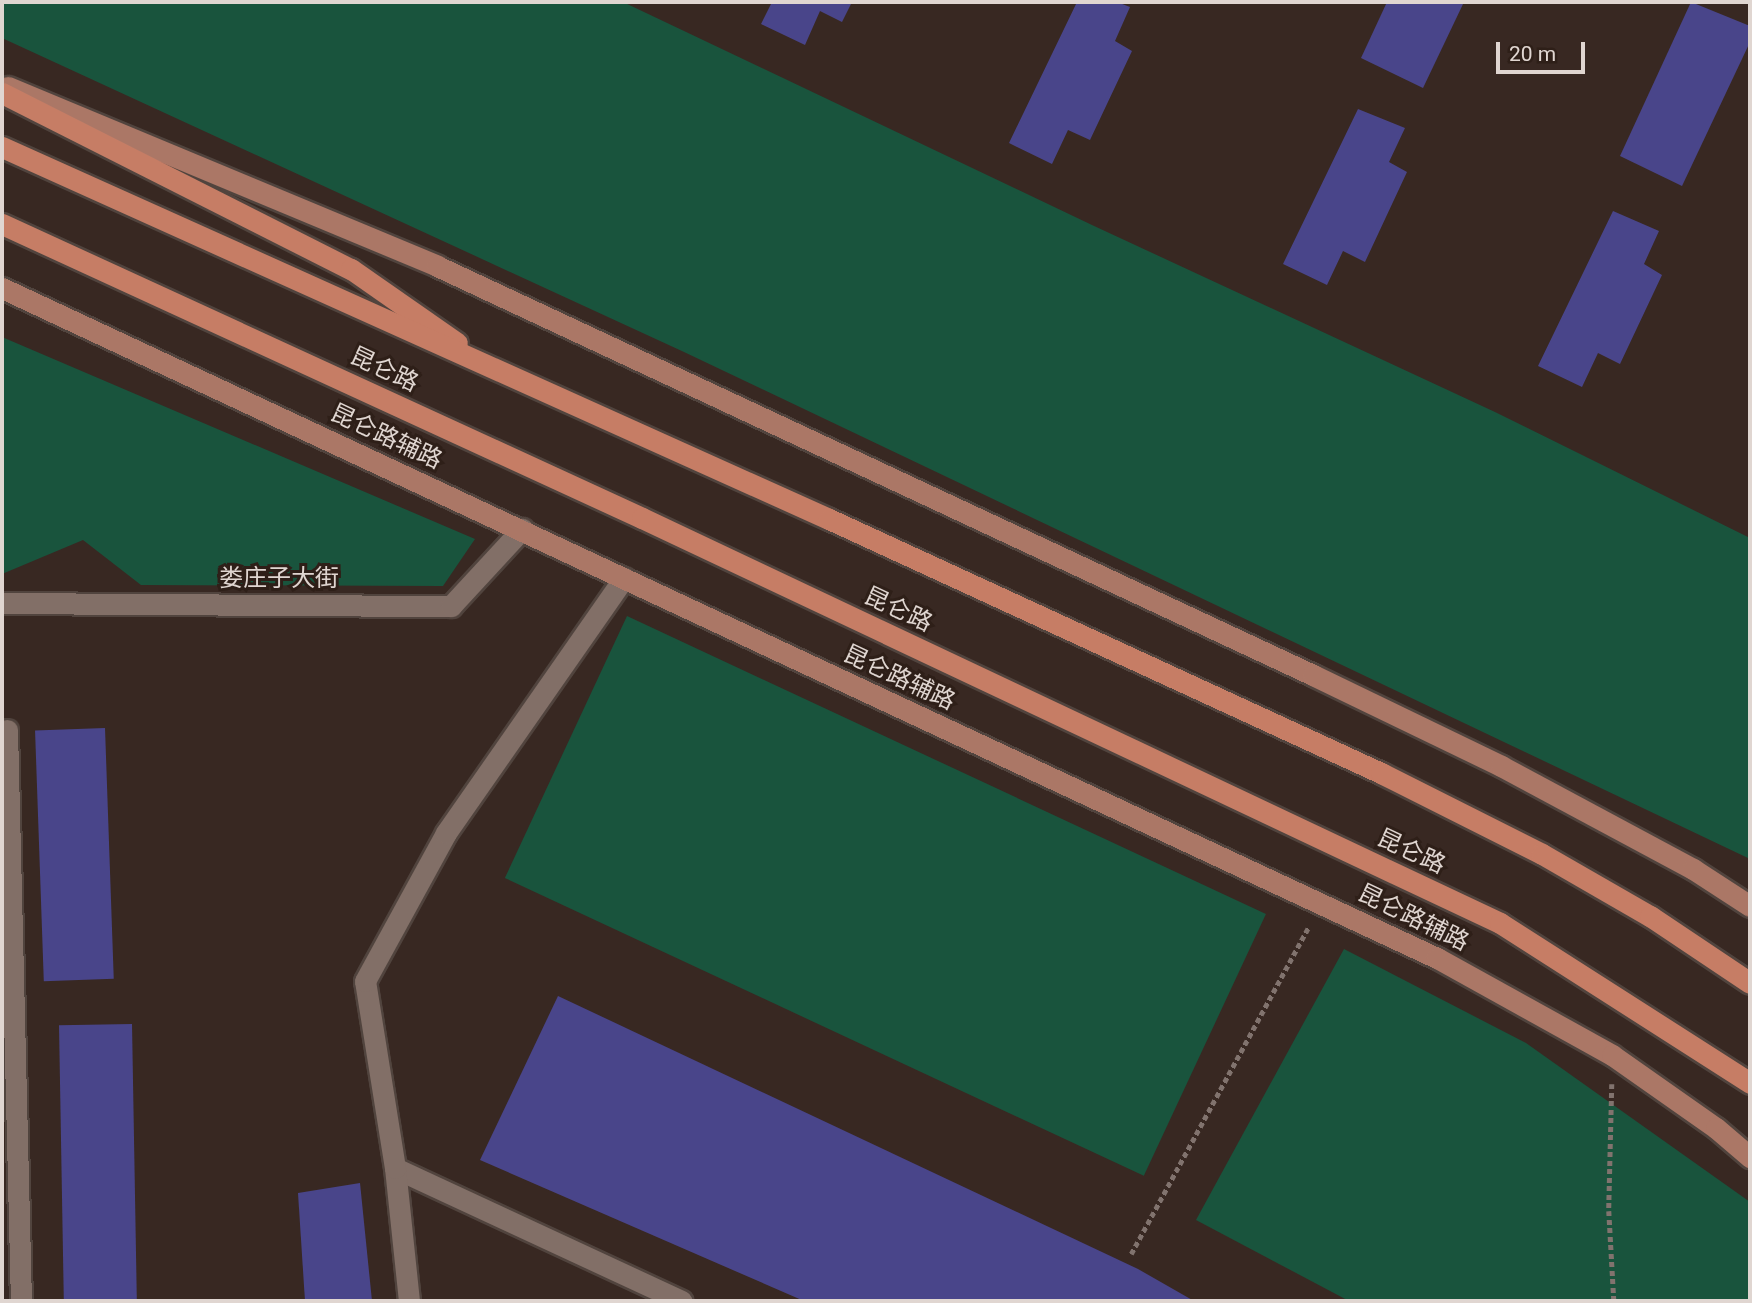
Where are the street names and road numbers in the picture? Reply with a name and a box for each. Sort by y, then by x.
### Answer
street label: 昆仑路 [345,342,423,398]
street label: 昆仑路辅路 [326,399,446,475]
street label: 娄庄子大街 [219,565,339,593]
street label: 昆仑路 [859,582,937,638]
street label: 昆仑路辅路 [839,640,959,716]
street label: 昆仑路 [1372,824,1450,880]
street label: 昆仑路辅路 [1353,879,1473,957]

